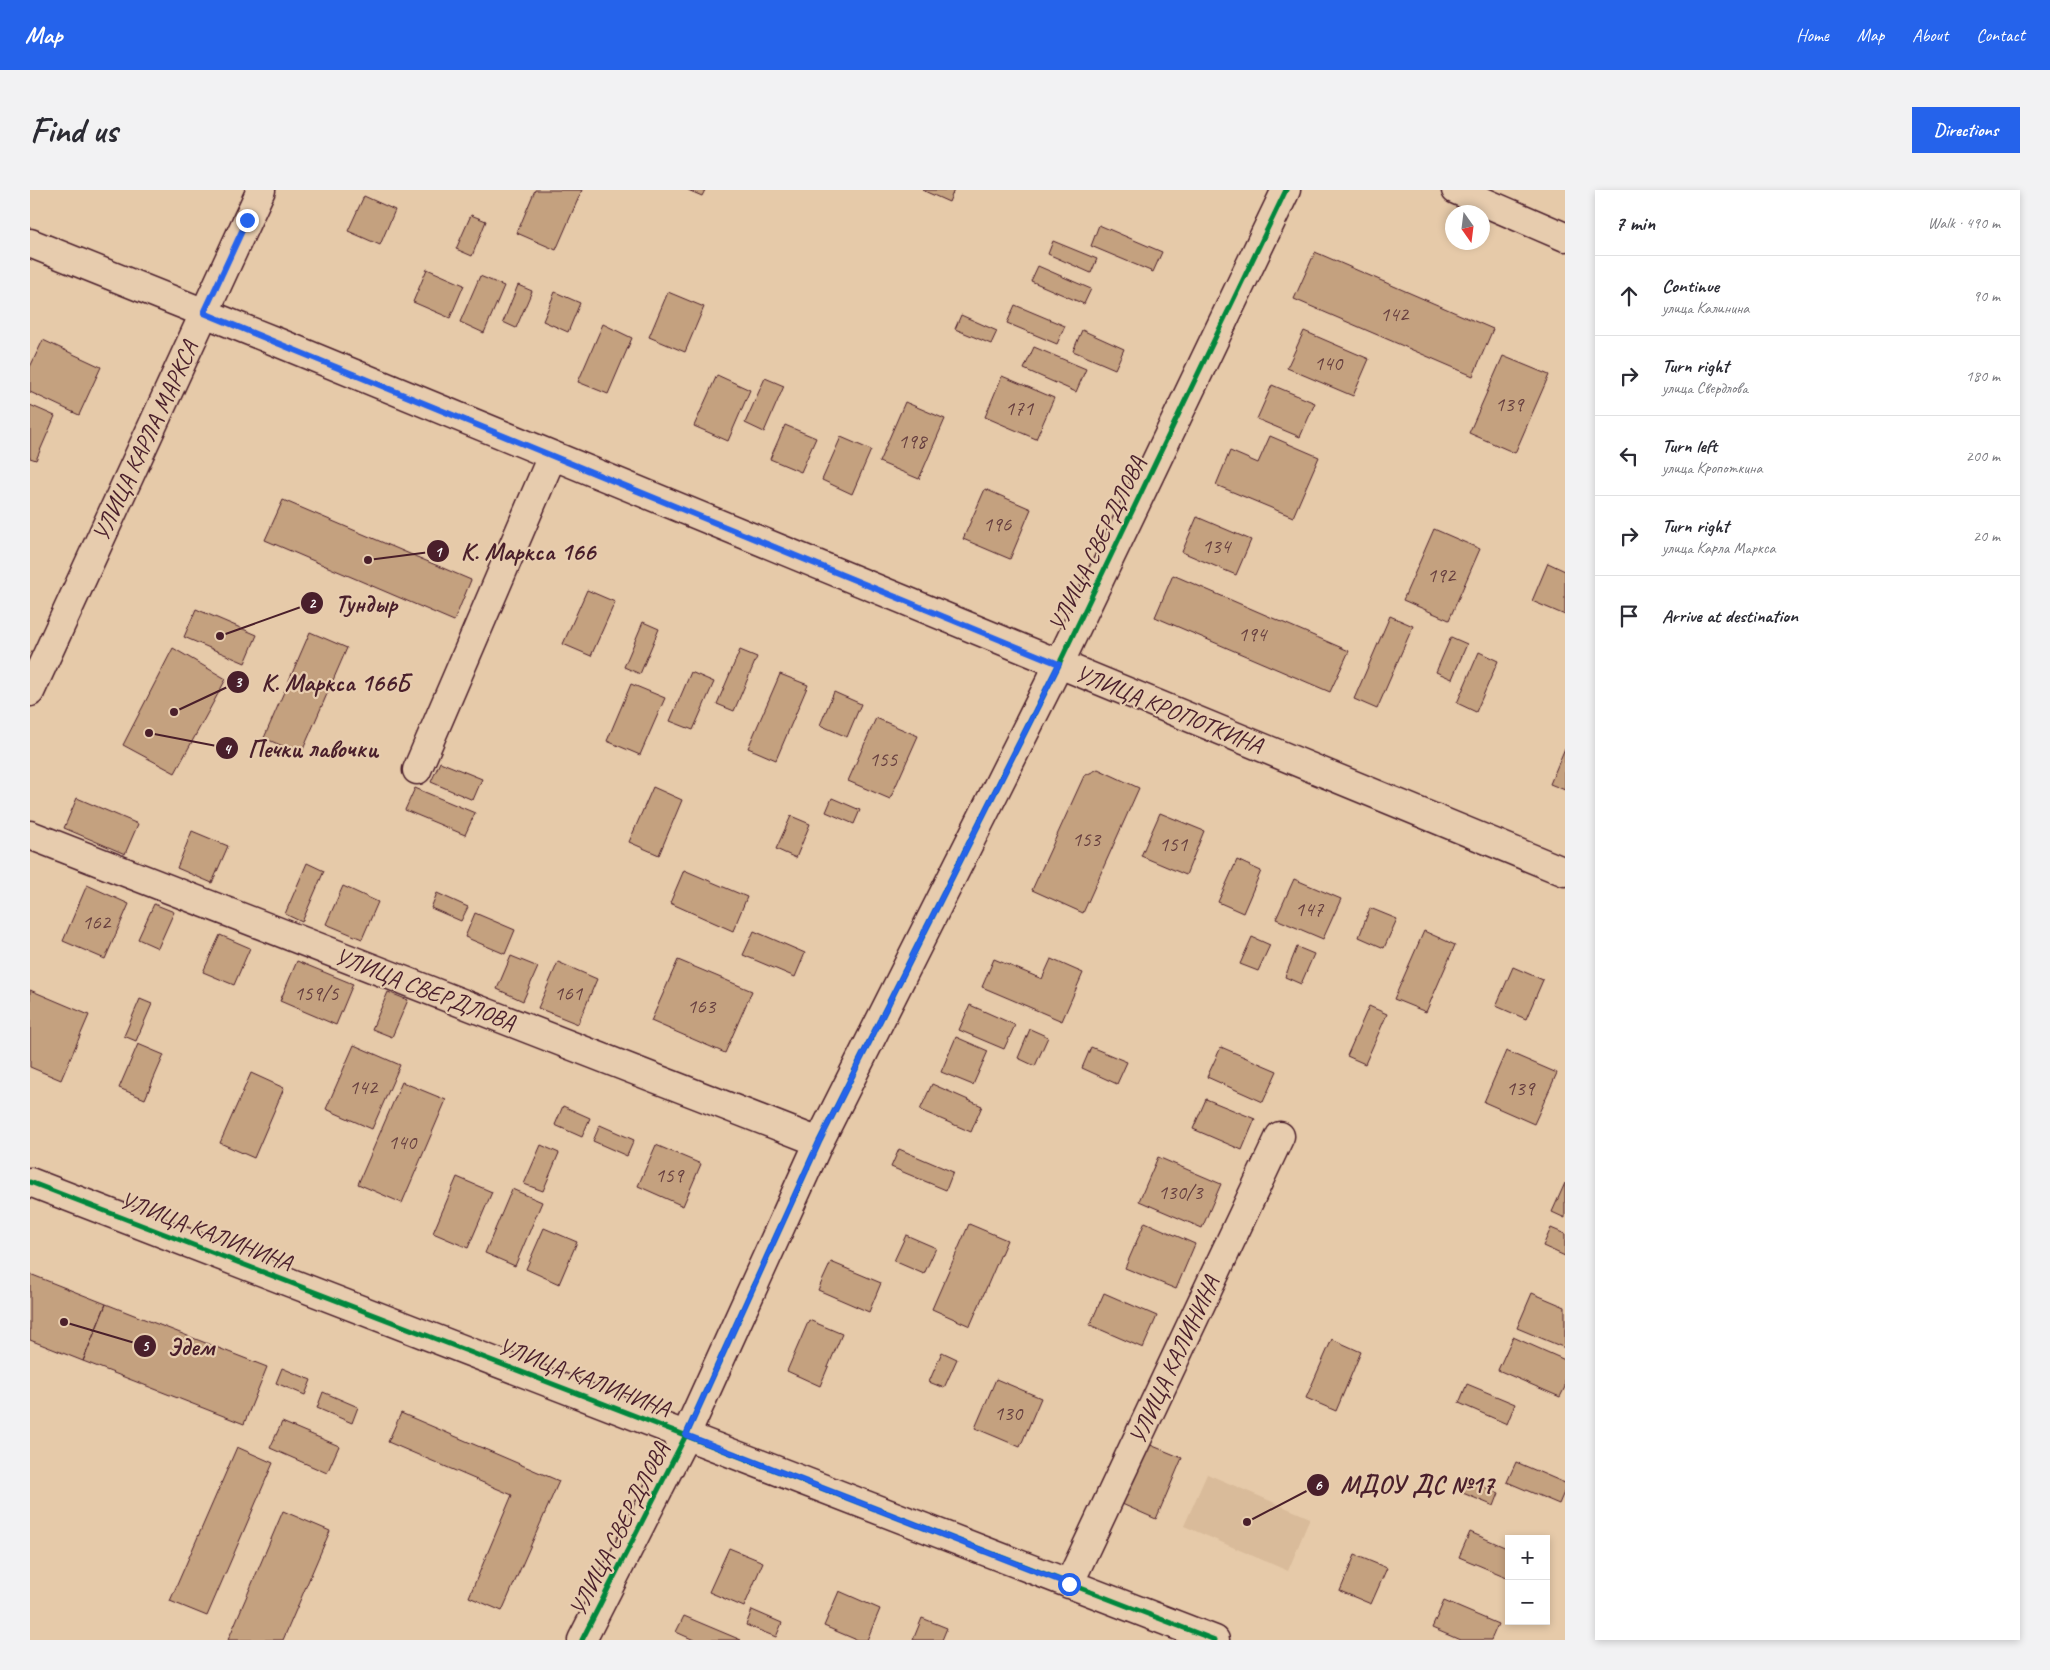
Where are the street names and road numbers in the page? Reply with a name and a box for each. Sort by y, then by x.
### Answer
street label: УЛИЦА КАРЛА МАРКСА [85,335,205,546]
street label: УЛИЦА СВЕРДЛОВА [1042,451,1153,636]
street label: УЛИЦА КРОПОТКИНА [1071,658,1268,761]
street label: УЛИЦА СВЕРДЛОВА [330,941,521,1038]
street label: УЛИЦА КАЛИНИНА [116,1184,297,1278]
street label: УЛИЦА КАЛИНИНА [1122,1270,1226,1449]
street label: УЛИЦА КАЛИНИНА [494,1330,675,1424]
street label: УЛИЦА СВЕРДЛОВА [562,1436,676,1621]

